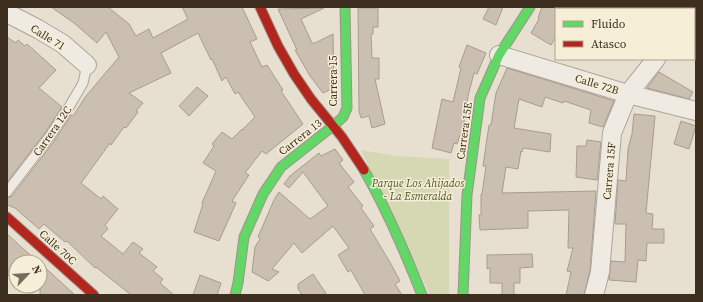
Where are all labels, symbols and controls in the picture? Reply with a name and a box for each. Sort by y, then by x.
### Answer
legend [555,8,695,60]
text: Fluido [591,16,626,32]
street label: Calle 71 [28,21,68,54]
text: Atasco [591,36,627,52]
street label: Carrera 15 [326,55,341,107]
street label: Calle 72B [573,71,621,98]
street label: Carrera 15E [453,101,476,161]
street label: Carrera 12C [30,103,75,159]
street label: Carrera 13 [276,115,325,159]
street label: Carrera 15F [600,141,620,200]
park label: Parque Los Ahijados - La Esmeralda [371,176,464,204]
street label: Calle 70C [36,227,80,268]
north arrow [8,254,48,294]
text: N [28,263,45,277]

